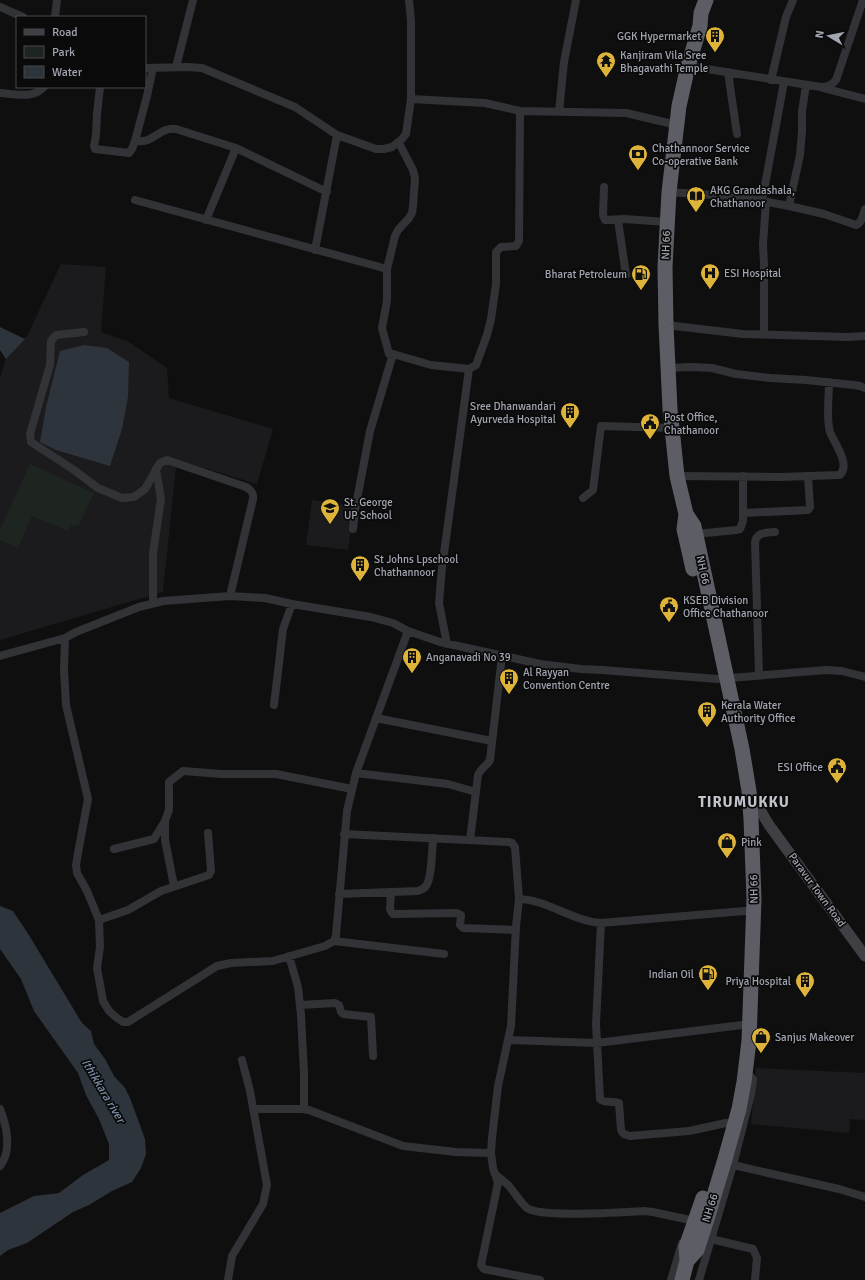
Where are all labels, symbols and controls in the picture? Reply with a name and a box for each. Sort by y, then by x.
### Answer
legend [16,16,146,88]
north arrow [809,16,849,56]
text: Road [52,25,78,40]
building icon: GGK Hypermarket [704,25,726,53]
text: N [813,29,827,39]
place label: GGK Hypermarket [617,30,701,43]
text: Park [52,45,75,60]
place label: Kanjiram Vila Sree Bhagavathi Temple [620,49,708,75]
temple icon: Kanjiram Vila Sree Bhagavathi Temple [595,50,617,78]
text: Water [52,65,83,80]
place label: Chathannoor Service Co-operative Bank [652,142,750,168]
bank icon: Chathannoor Service Co-operative Bank [627,143,649,171]
place label: AKG Grandashala, Chathanoor [710,184,795,210]
library icon: AKG Grandashala, Chathanoor [685,185,707,213]
street label: NH 66 [659,230,673,260]
hospital icon: ESI Hospital [699,262,721,290]
fuel station icon: Bharat Petroleum [630,263,652,291]
place label: ESI Hospital [724,267,781,280]
place label: Bharat Petroleum [545,268,627,281]
place label: Sree Dhanwandari Ayurveda Hospital [470,400,556,426]
building icon: Sree Dhanwandari Ayurveda Hospital [559,401,581,429]
place label: Post Office, Chathanoor [664,411,719,437]
public building icon: Post Office, Chathanoor [639,412,661,440]
place label: St. George UP School [344,496,393,522]
school or university icon: St. George UP School [319,497,341,525]
place label: St Johns Lpschool Chathannoor [374,553,458,579]
building icon: St Johns Lpschool Chathannoor [349,554,371,582]
street label: NH 66 [694,554,712,586]
place label: KSEB Division Office Chathanoor [683,594,768,620]
public building icon: KSEB Division Office Chathanoor [658,595,680,623]
building icon: Anganavadi No 39 [401,646,423,674]
place label: Anganavadi No 39 [426,651,511,664]
place label: Al Rayyan Convention Centre [523,666,610,692]
building icon: Al Rayyan Convention Centre [498,667,520,695]
place label: Kerala Water Authority Office [721,699,795,725]
building icon: Kerala Water Authority Office [696,700,718,728]
public building icon: ESI Office [826,756,848,784]
place label: ESI Office [777,761,823,774]
district label: TIRUMUKKU [698,793,790,811]
shop icon: Pink [716,831,738,859]
place label: Pink [741,836,762,849]
street label: Paravur Town Road [786,850,848,930]
street label: NH 66 [747,874,761,904]
fuel station icon: Indian Oil [697,963,719,991]
place label: Indian Oil [649,968,694,981]
building icon: Priya Hospital [794,970,816,998]
place label: Priya Hospital [725,975,791,988]
shop icon: Sanjus Makeover [750,1026,772,1054]
place label: Sanjus Makeover [775,1031,854,1044]
water label: Ithikkara river [78,1056,129,1127]
street label: NH 66 [700,1192,721,1224]

